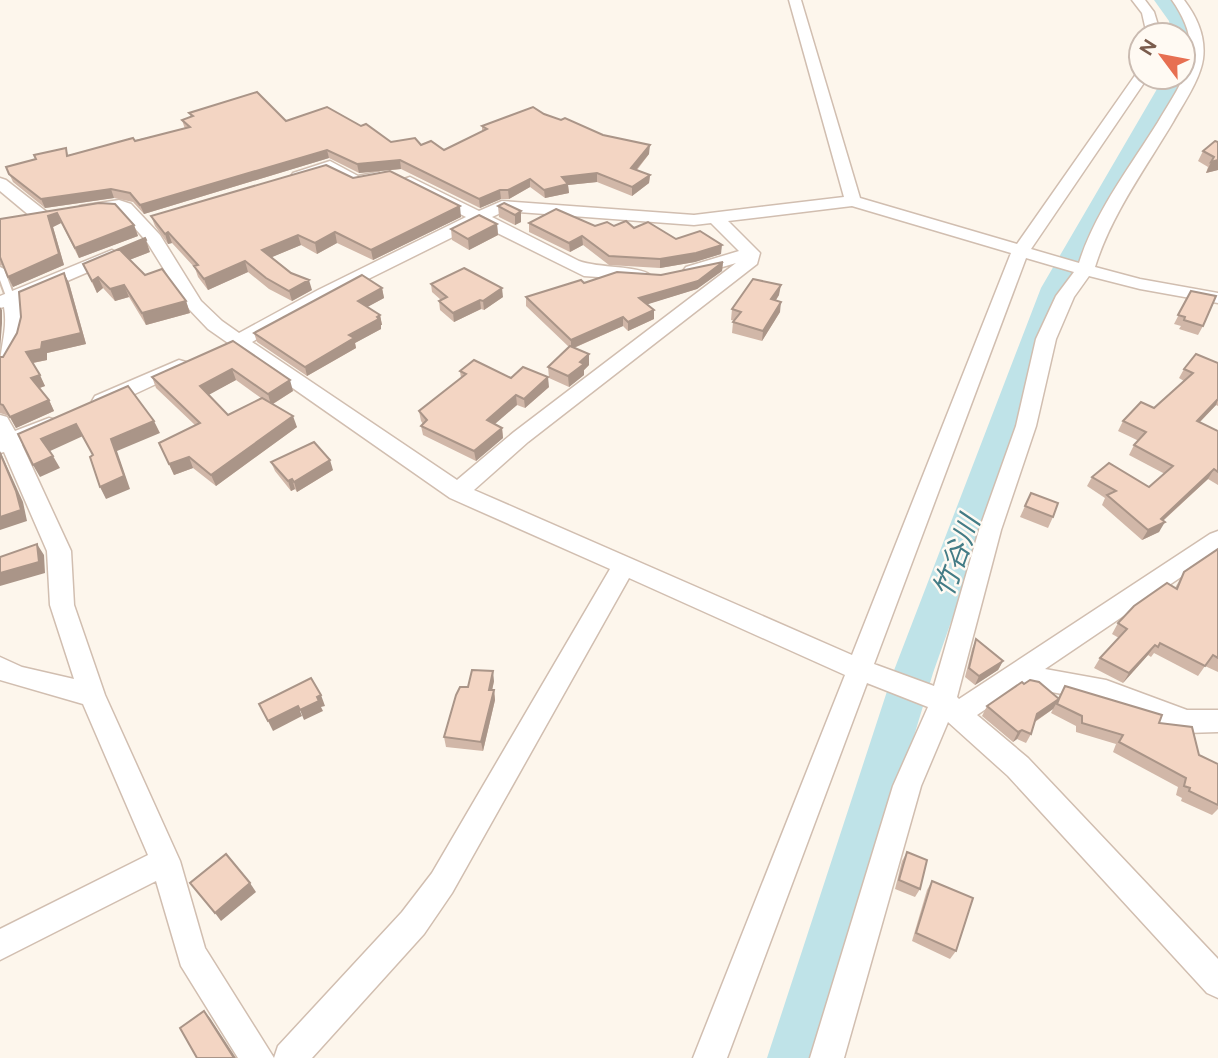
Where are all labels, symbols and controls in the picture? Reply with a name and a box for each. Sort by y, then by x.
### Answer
north arrow [1127,21,1197,91]
text: N [1134,35,1162,60]
water label: 竹谷川 [926,508,987,601]

